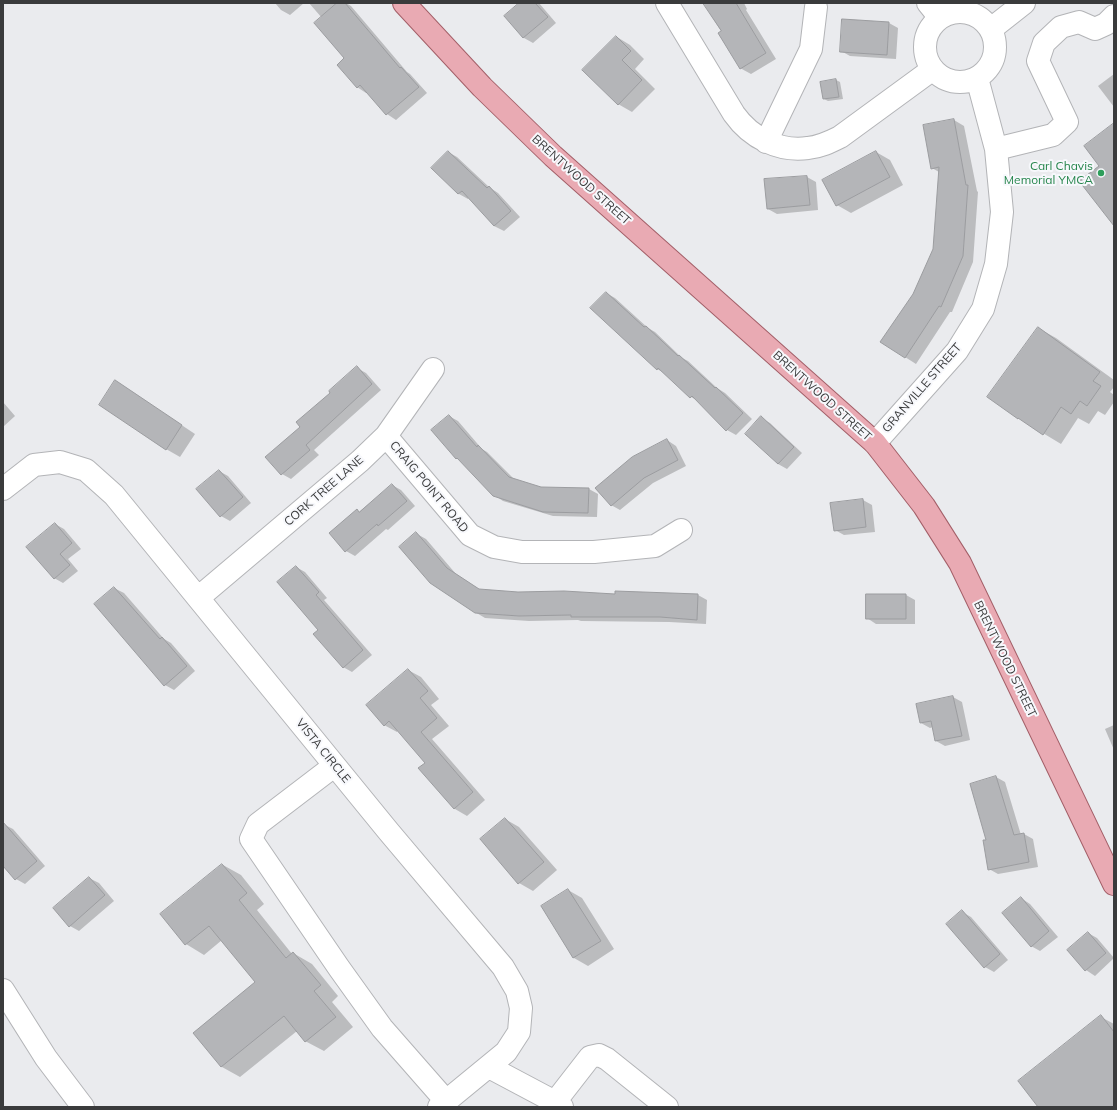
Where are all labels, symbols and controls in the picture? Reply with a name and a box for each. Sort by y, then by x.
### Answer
street label: BRENTWOOD STREET [529,132,633,228]
place label: Carl Chavis Memorial YMCA [1004,159,1093,187]
marker: Carl Chavis Memorial YMCA [1096,168,1106,178]
street label: GRANVILLE STREET [879,340,965,436]
street label: BRENTWOOD STREET [770,348,874,444]
street label: CRAIG POINT ROAD [387,438,471,536]
street label: CORK TREE LANE [281,453,367,529]
street label: BRENTWOOD STREET [971,598,1039,720]
street label: VISTA CIRCLE [293,716,353,786]

